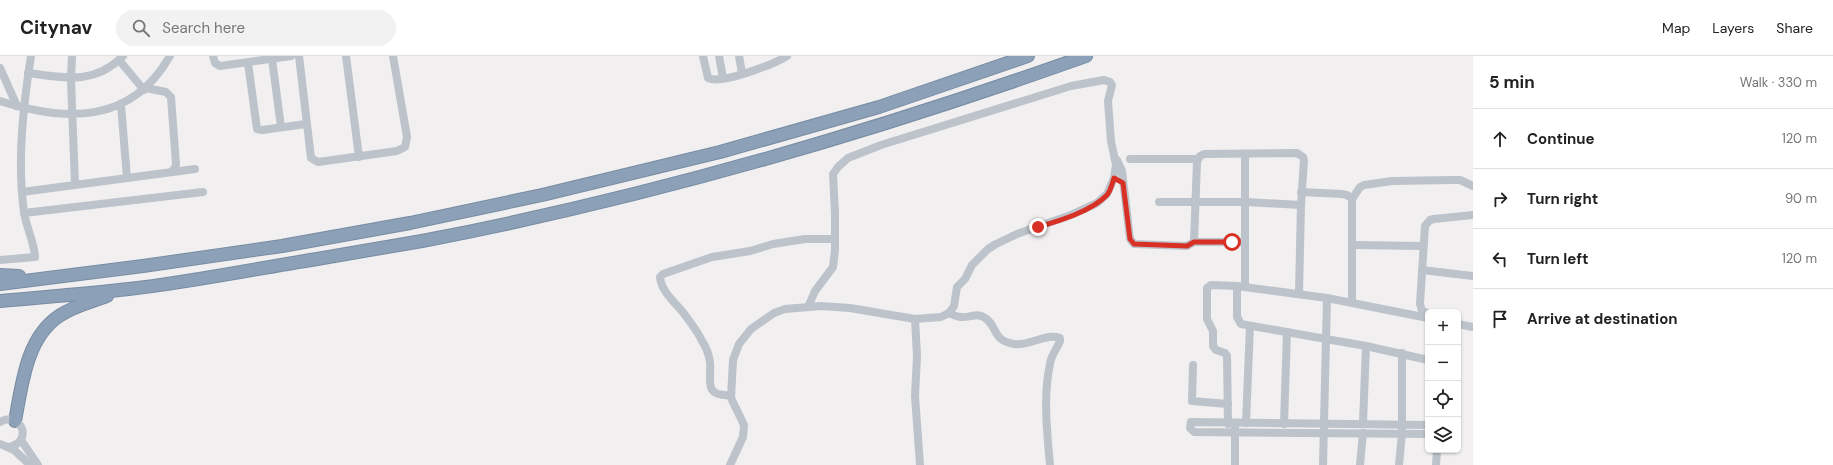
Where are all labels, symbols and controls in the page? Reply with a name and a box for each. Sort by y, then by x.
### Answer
search box [116,10,396,46]
text: Citynav [20,15,92,40]
icon: search [130,17,152,39]
text: Search here [162,18,245,38]
text: Map [1662,19,1690,37]
text: Layers [1712,19,1754,37]
text: Share [1776,19,1813,37]
text: 5 min [1489,71,1535,93]
text: Walk · 330 m [1740,74,1817,91]
icon: ahead [1489,128,1511,150]
text: Continue [1527,129,1595,149]
text: 120 m [1782,130,1817,147]
icon: right [1489,188,1511,210]
text: Turn right [1527,189,1598,209]
text: 90 m [1785,190,1817,207]
route end [1029,218,1047,236]
route start [1223,233,1241,251]
icon: left [1489,248,1511,270]
text: Turn left [1527,249,1588,269]
text: 120 m [1782,250,1817,267]
icon: arrive [1489,308,1511,330]
map controls [1425,309,1461,453]
button: + [1425,309,1461,345]
text: Arrive at destination [1527,309,1678,329]
button: − [1425,345,1461,381]
button: locate [1425,381,1461,417]
button: layers [1425,417,1461,453]

